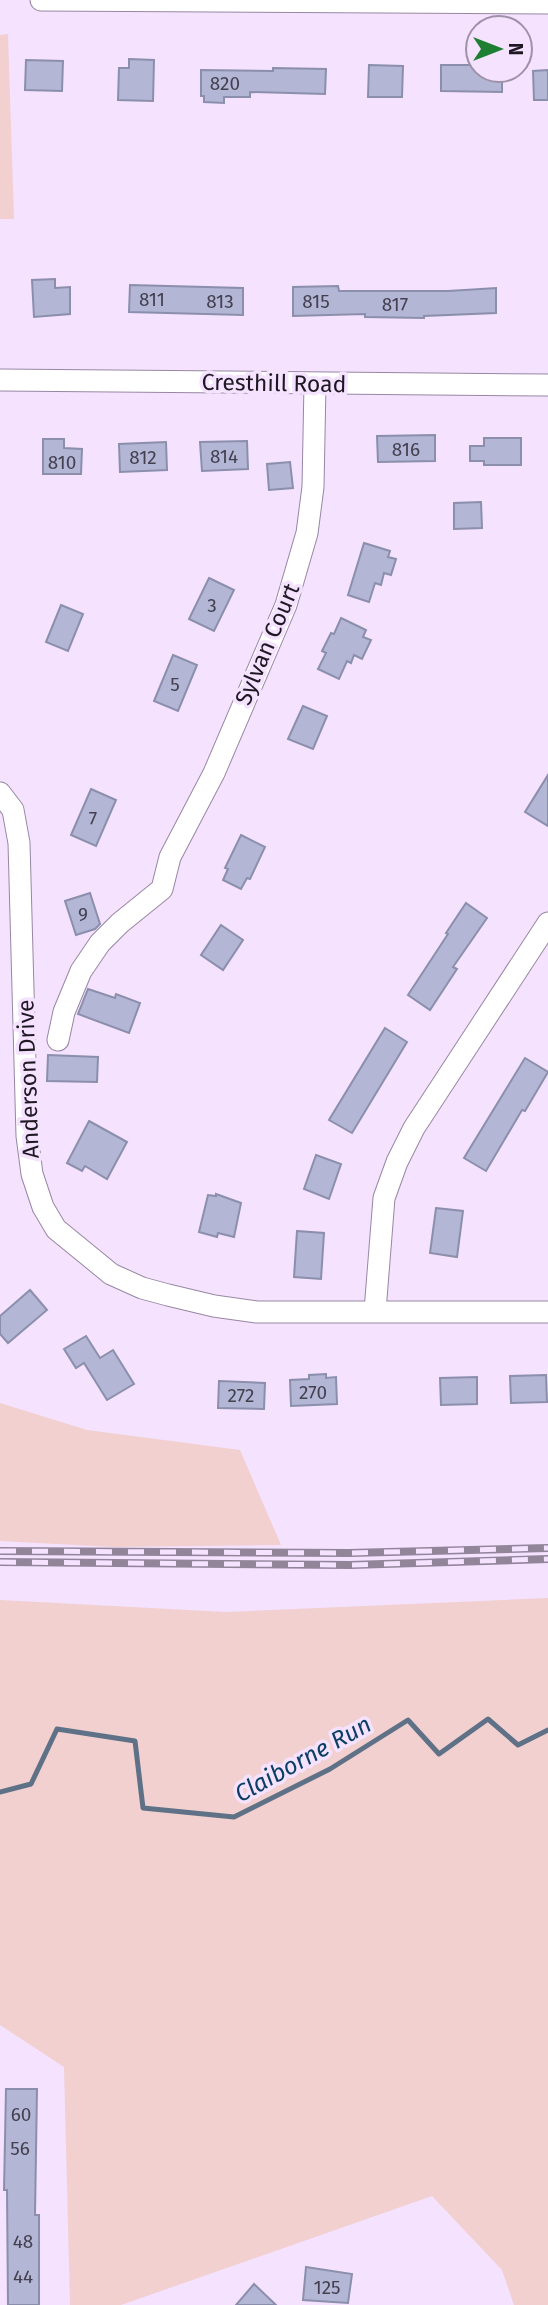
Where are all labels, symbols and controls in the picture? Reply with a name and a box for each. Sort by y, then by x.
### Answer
north arrow [464,14,534,84]
text: N [504,43,527,55]
house number: 820 [210,72,240,95]
house number: 811 [139,288,165,311]
house number: 813 [206,290,234,313]
house number: 815 [302,290,330,313]
house number: 817 [382,293,408,316]
street label: Cresthill Road [201,368,347,398]
house number: 816 [392,438,420,461]
house number: 814 [210,445,238,468]
house number: 812 [129,446,157,469]
house number: 810 [48,451,76,474]
street label: Sylvan Court [229,578,305,709]
house number: 3 [207,594,217,617]
house number: 5 [170,673,180,696]
house number: 7 [89,807,97,830]
house number: 9 [78,903,88,926]
street label: Anderson Drive [11,999,45,1159]
house number: 270 [299,1381,327,1404]
house number: 272 [228,1384,254,1407]
water label: Claiborne Run [230,1710,376,1808]
house number: 60 [11,2103,31,2126]
house number: 56 [10,2137,30,2160]
house number: 48 [13,2230,33,2253]
house number: 44 [13,2265,33,2288]
house number: 125 [313,2276,341,2299]

